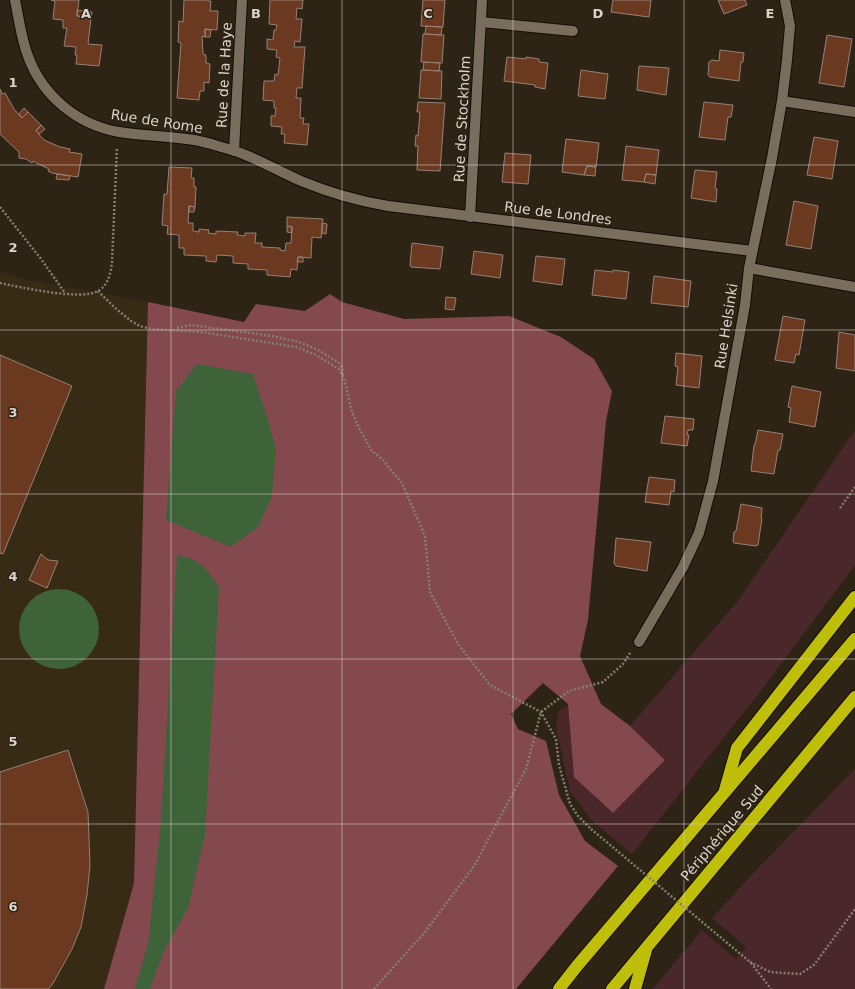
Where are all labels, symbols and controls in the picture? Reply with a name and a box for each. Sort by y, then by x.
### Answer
text: A [81,6,91,21]
text: B [251,6,261,21]
text: C [423,6,433,21]
text: D [593,6,604,21]
text: E [766,6,774,21]
street label: Rue de la Haye [213,22,235,128]
street label: Rue de Stockholm [451,55,473,183]
text: 1 [8,75,18,90]
street label: Rue de Rome [110,106,204,136]
street label: Rue de Londres [503,198,613,228]
text: 2 [8,240,18,255]
street label: Rue Helsinki [711,282,741,370]
text: 3 [8,405,18,420]
text: 4 [8,569,18,584]
text: 5 [8,734,18,749]
street label: Périphérique Sud [677,782,767,884]
text: 6 [8,899,18,914]

